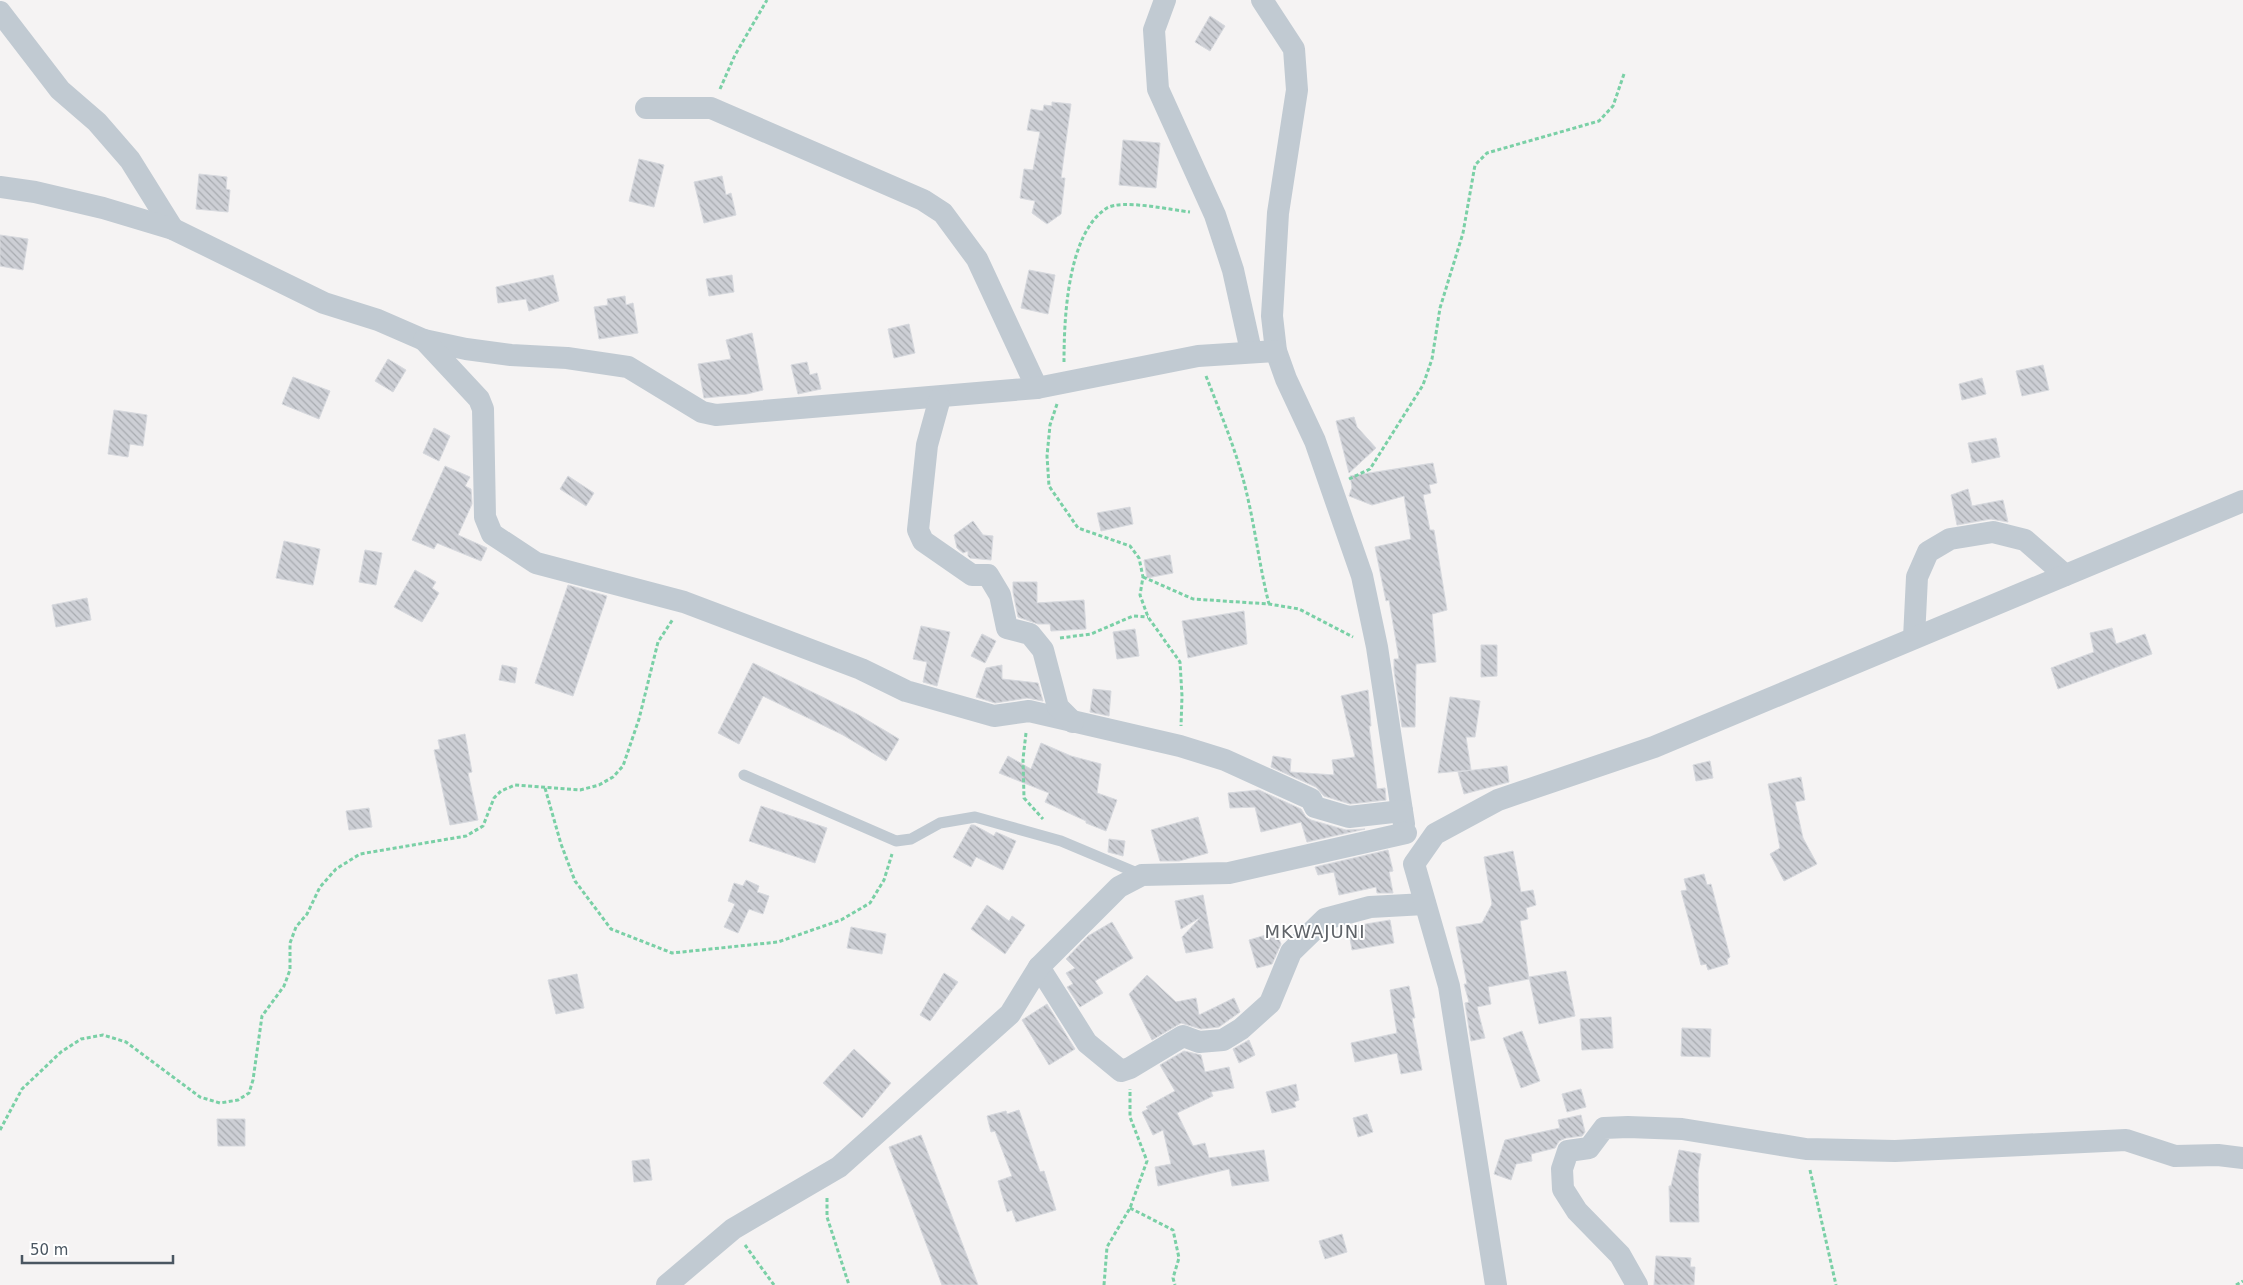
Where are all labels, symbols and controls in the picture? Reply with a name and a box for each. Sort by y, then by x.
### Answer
district label: MKWAJUNI [1264,921,1366,942]
scale bar [22,1232,174,1264]
text: 50 m [30,1241,68,1259]

